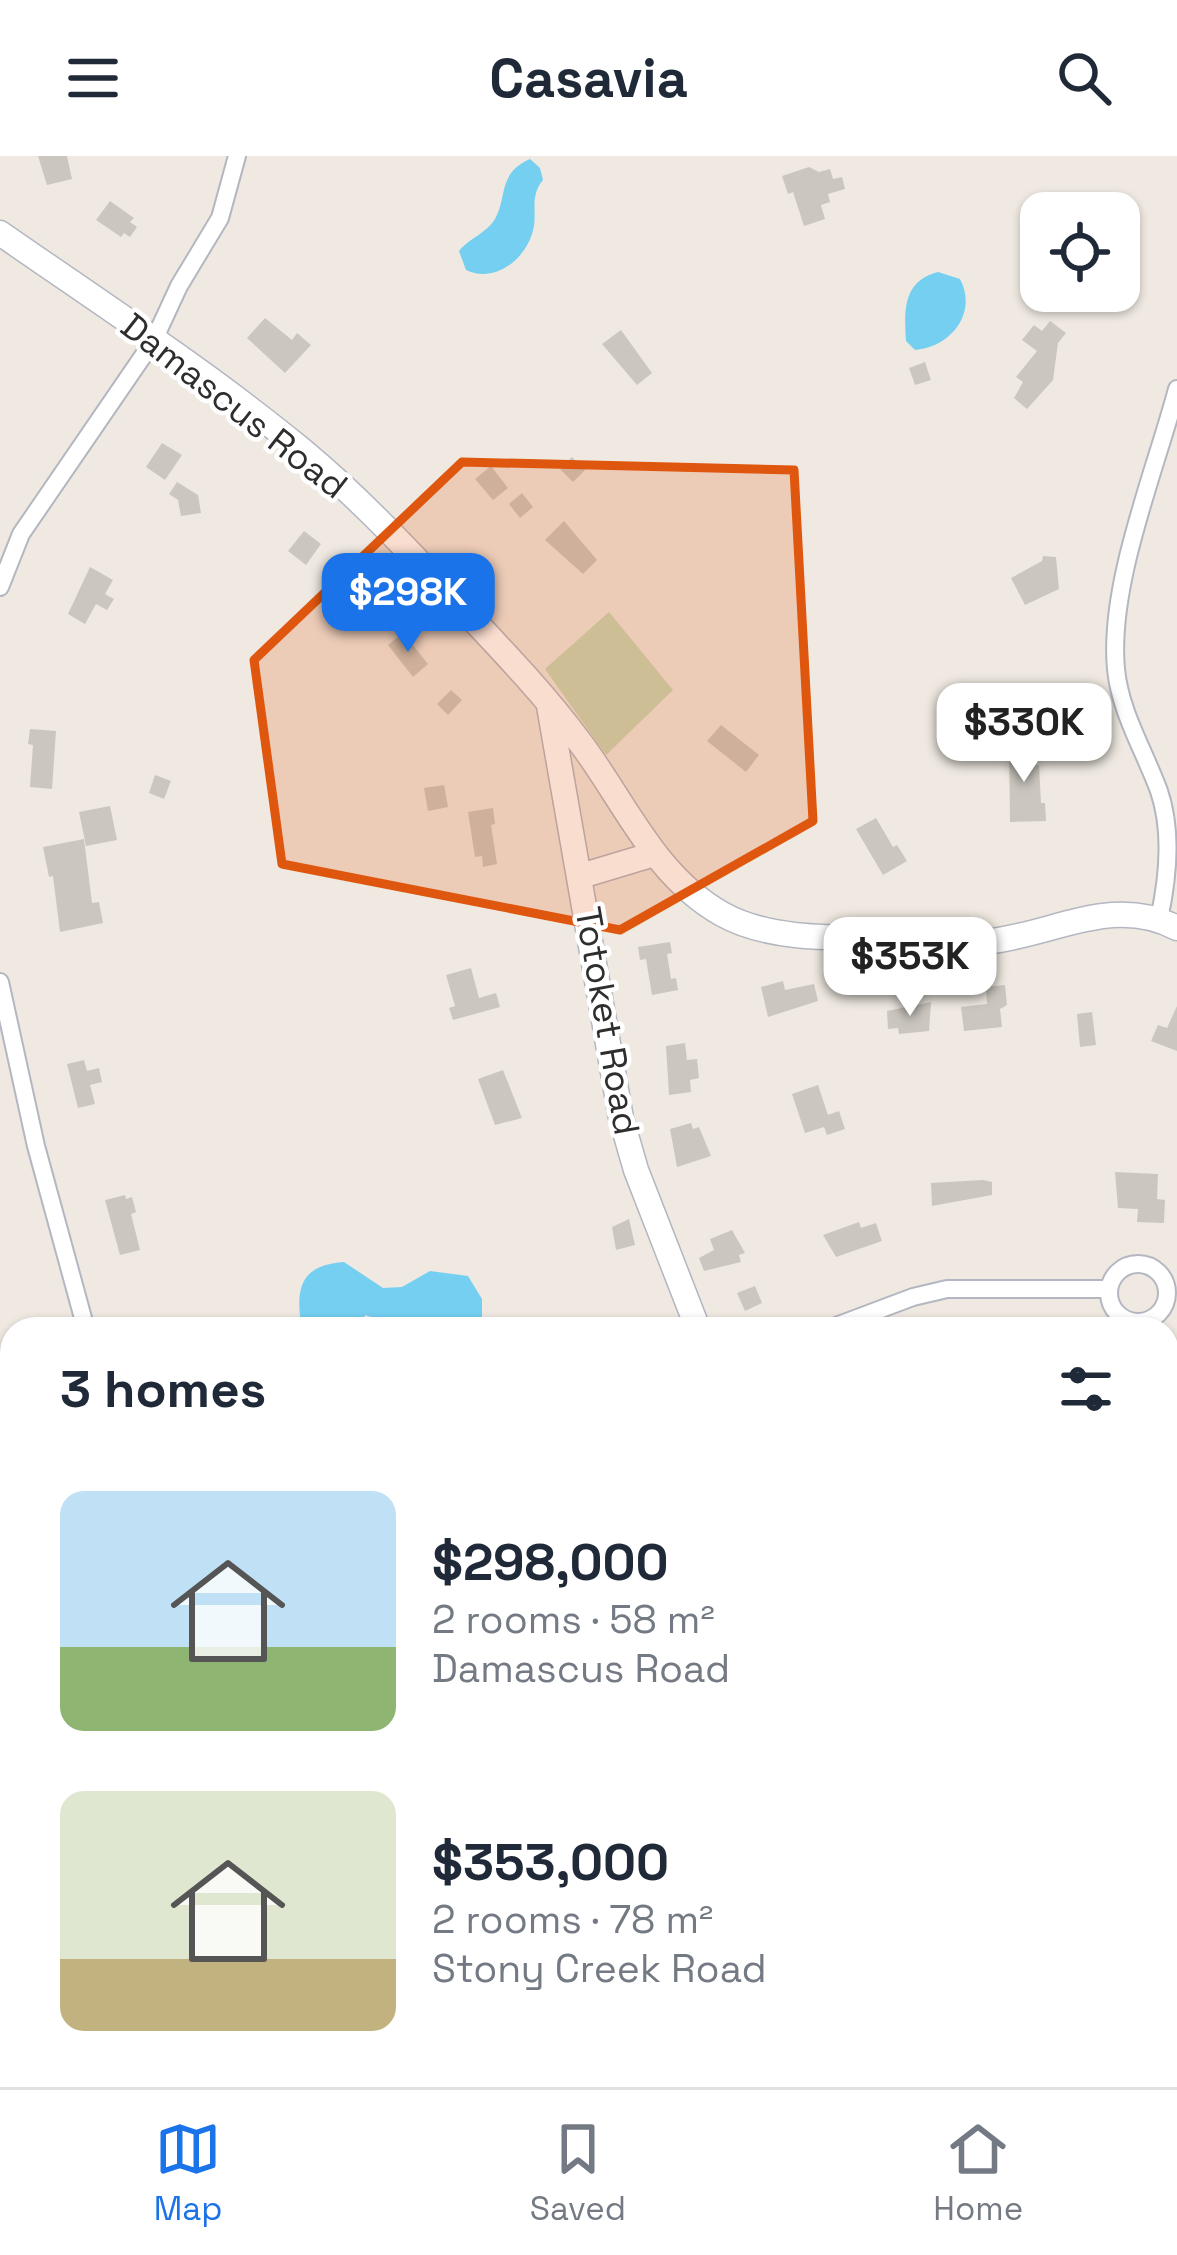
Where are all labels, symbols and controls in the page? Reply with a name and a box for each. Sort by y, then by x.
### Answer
text: Casavia [489,44,688,113]
icon: menu [60,45,126,111]
icon: search [1051,45,1117,111]
map controls [1020,192,1140,312]
button: locate [1020,192,1140,312]
street label: Damascus Road [111,303,357,509]
pin: $298K [324,553,492,655]
text: $298K [349,567,467,616]
pin: $330K [940,683,1108,785]
text: $330K [964,697,1084,746]
street label: Totoket Road [564,904,650,1138]
pin: $353K [826,917,994,1019]
text: $353K [851,931,969,980]
icon: filters [1053,1356,1119,1422]
text: 3 homes [60,1357,266,1422]
text: $298,000 [432,1530,669,1595]
icon: home [156,1539,300,1683]
text: 2 rooms · 58 m² [432,1595,715,1644]
text: Damascus Road [432,1644,730,1693]
text: $353,000 [432,1830,669,1895]
icon: home [156,1839,300,1983]
text: 2 rooms · 78 m² [432,1895,713,1944]
text: Stony Creek Road [432,1944,767,1993]
tab: Map [154,2116,222,2230]
tab: Saved [530,2116,626,2230]
tab: Home [933,2116,1023,2230]

